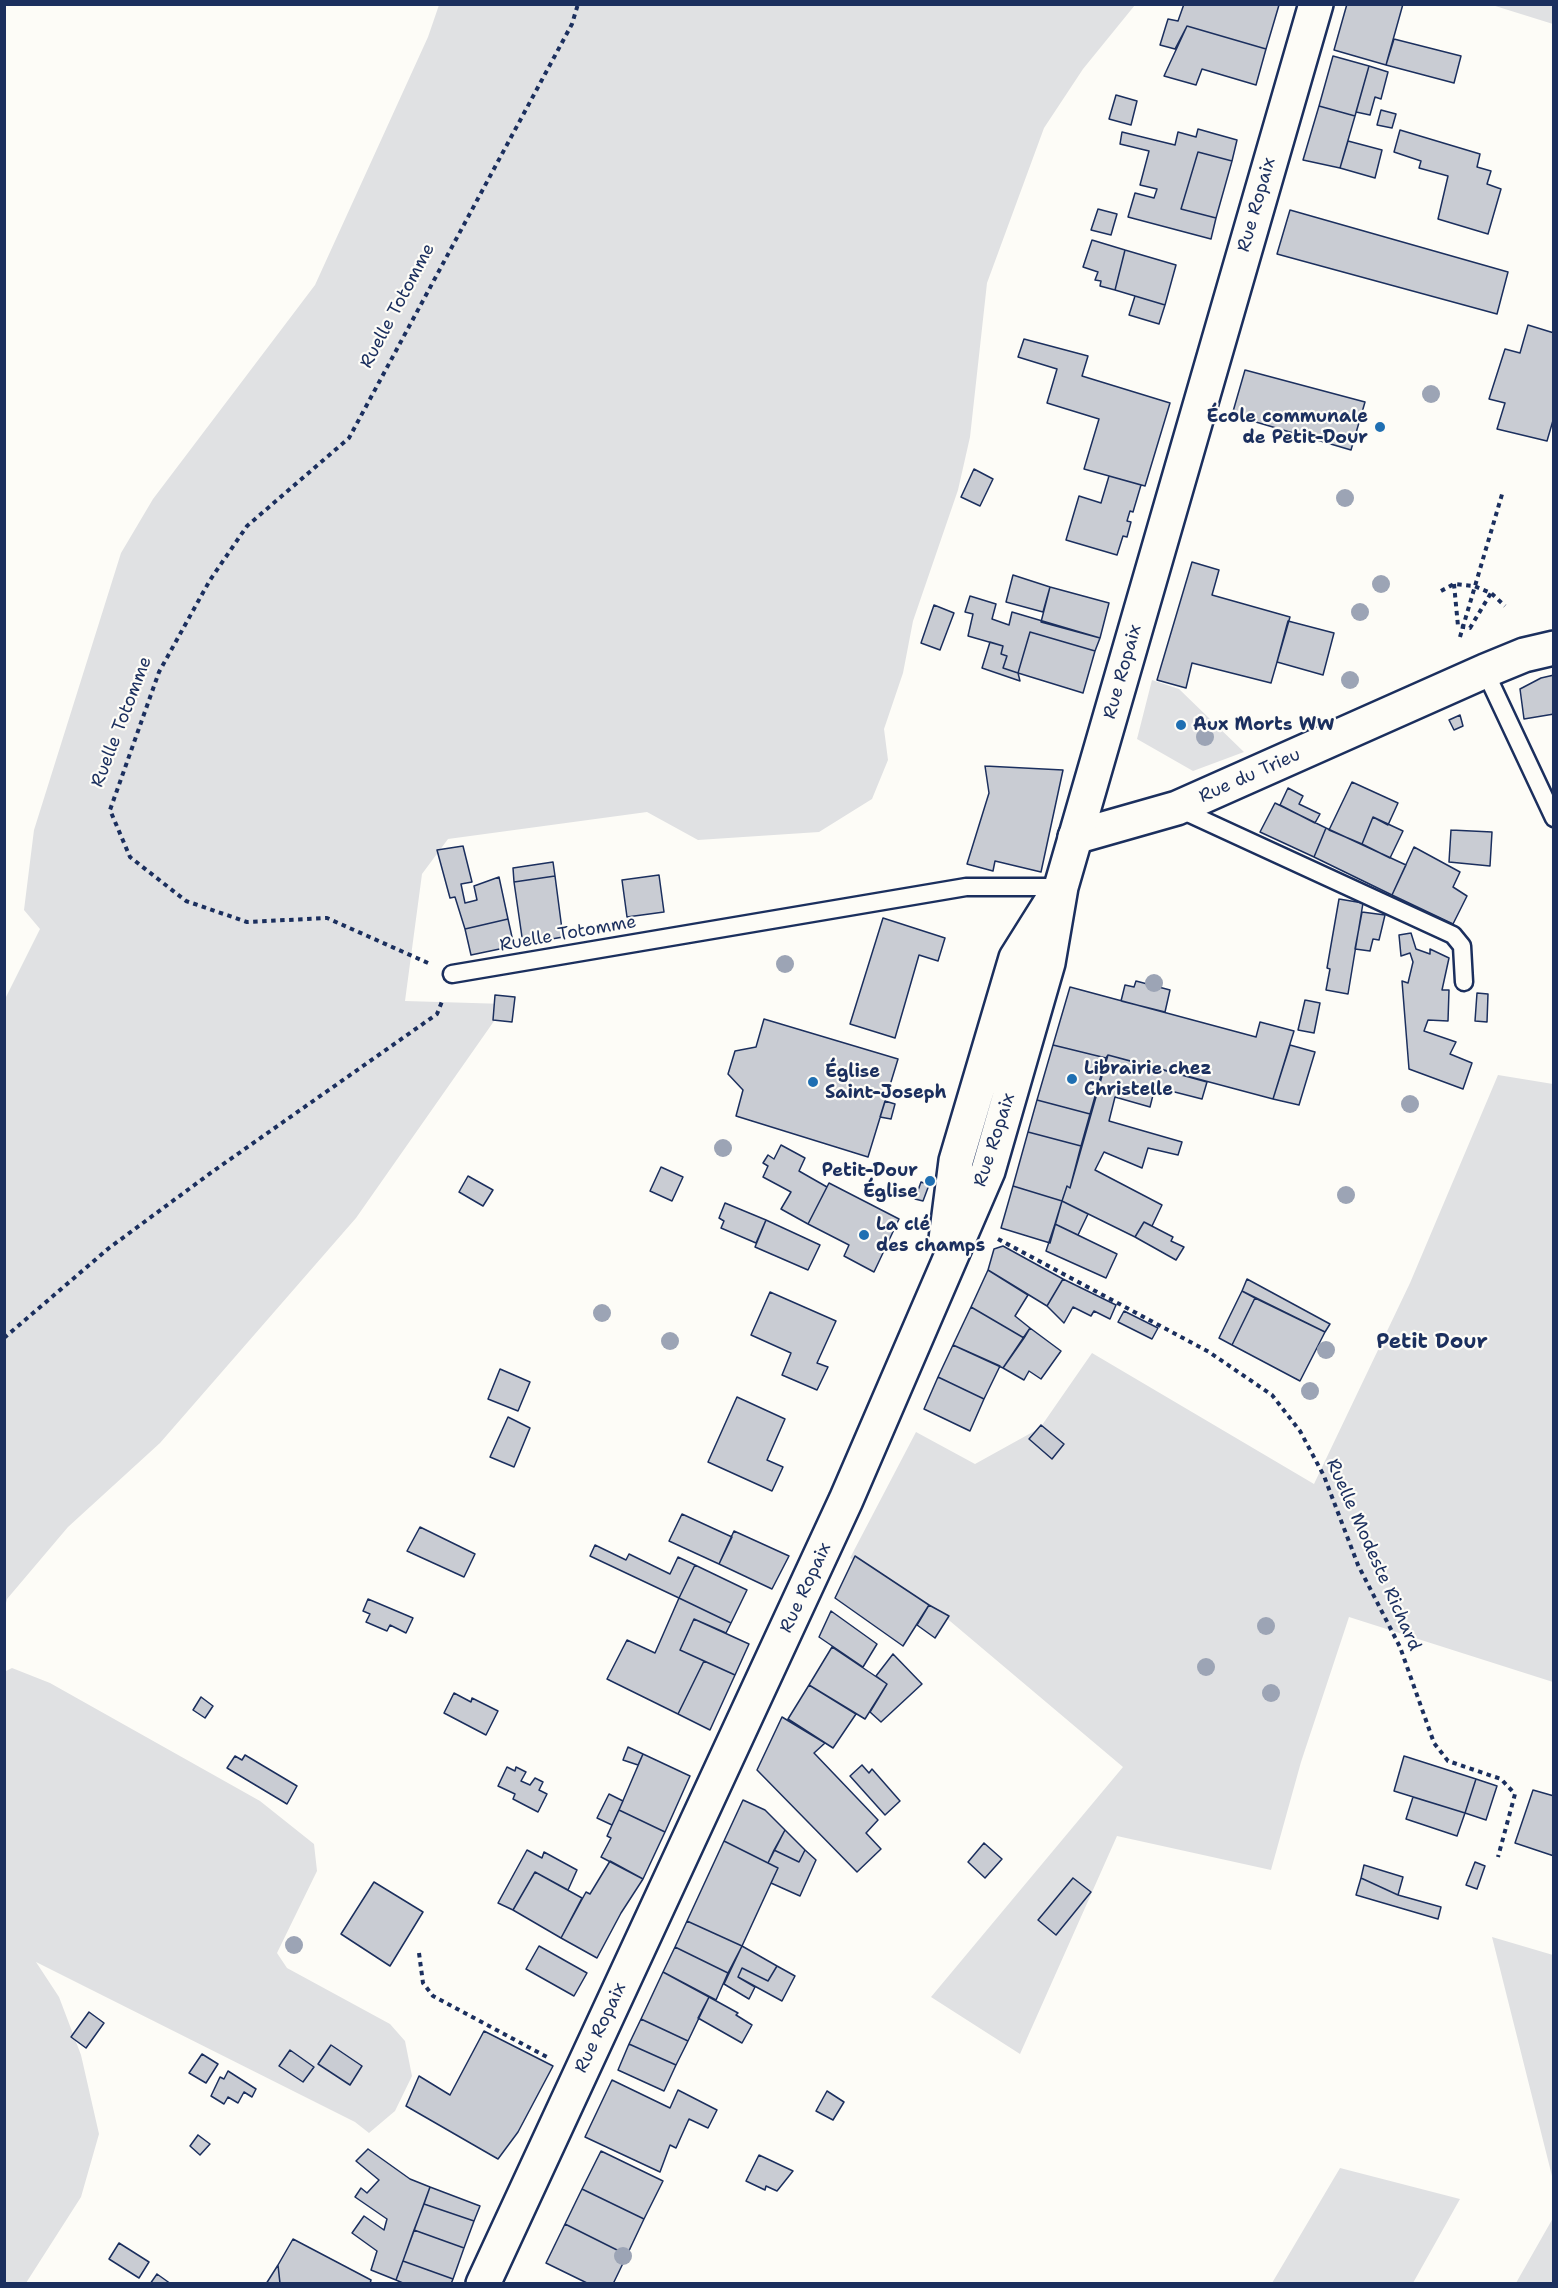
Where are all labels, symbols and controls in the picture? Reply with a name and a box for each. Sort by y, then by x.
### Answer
street label: Rue Ropaix [1233,155,1281,255]
street label: Ruelle Totomme [356,240,440,372]
place label: École communale de Petit-Dour [1206,406,1368,448]
marker: École communale de Petit-Dour [1373,420,1387,434]
street label: Rue Ropaix [1099,622,1147,722]
street label: Ruelle Totomme [87,654,157,790]
place label: Aux Morts WW [1193,714,1335,736]
marker: Aux Morts WW [1174,718,1188,732]
street label: Rue du Trieu [1196,744,1304,808]
street label: Ruelle Totomme [498,911,638,957]
place label: Librairie chez Christelle [1084,1058,1212,1100]
place label: Église Saint-Joseph [825,1061,947,1104]
marker: Librairie chez Christelle [1065,1072,1079,1086]
marker: Église Saint-Joseph [806,1075,820,1089]
street label: Rue Ropaix [970,1090,1020,1190]
place label: Petit-Dour Église [822,1160,918,1202]
marker: Petit-Dour Église [923,1174,937,1188]
place label: La clé des champs [876,1214,985,1256]
marker: La clé des champs [857,1228,871,1242]
district label: Petit Dour [1376,1330,1488,1356]
street label: Ruelle Modeste Richard [1321,1456,1425,1654]
street label: Rue Ropaix [776,1539,836,1637]
street label: Rue Ropaix [571,1979,631,2077]

